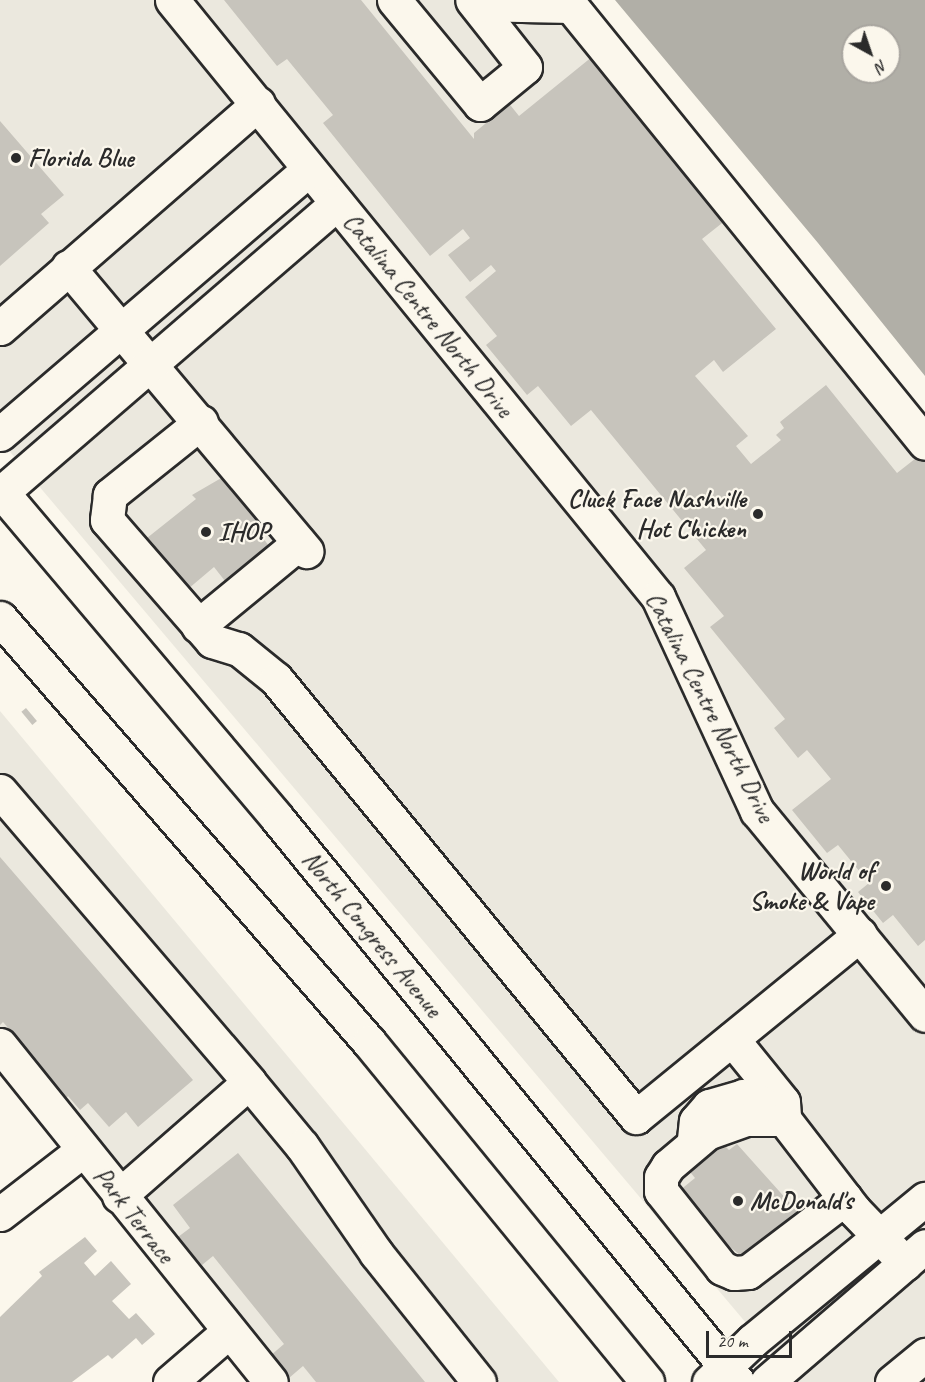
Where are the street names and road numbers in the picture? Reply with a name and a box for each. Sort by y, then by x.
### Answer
street label: Catalina Centre North Drive [336,207,520,423]
street label: Catalina Centre North Drive [638,587,782,827]
street label: North Congress Avenue [295,845,449,1023]
street label: Park Terrace [87,1161,181,1269]

